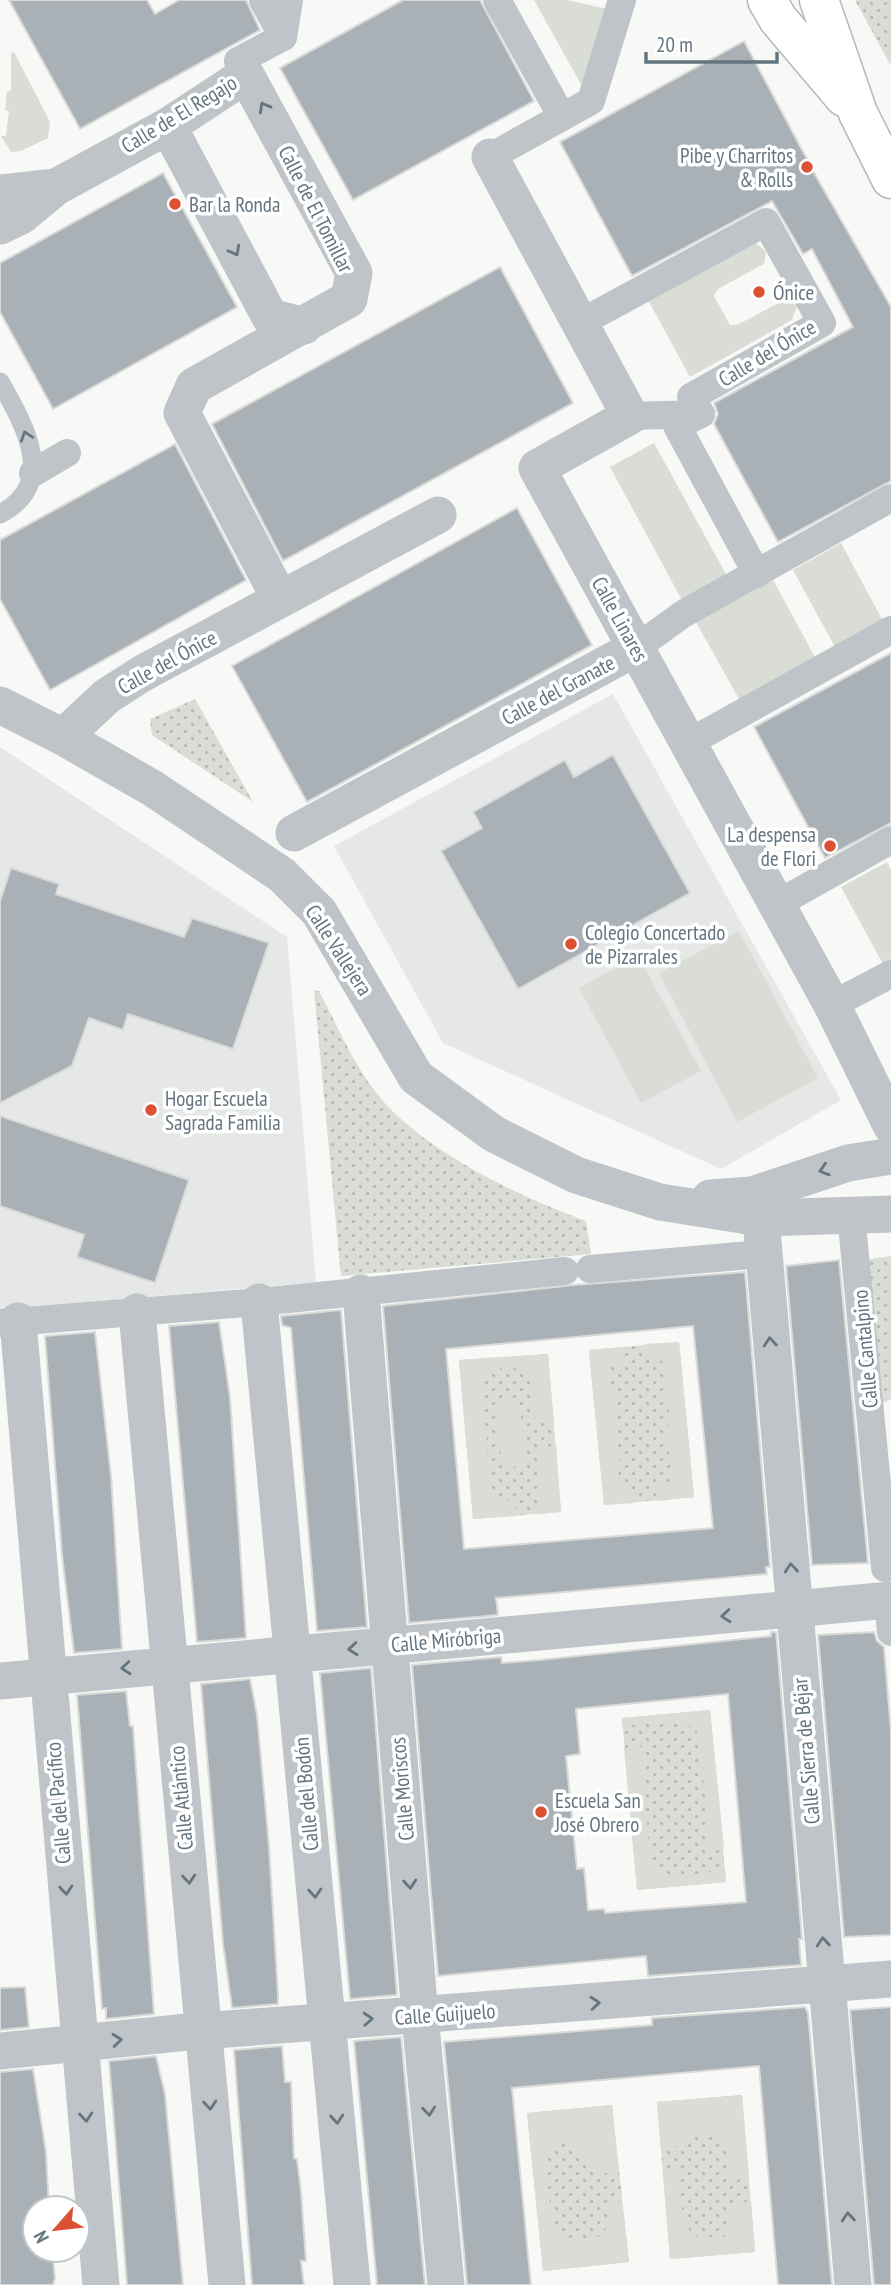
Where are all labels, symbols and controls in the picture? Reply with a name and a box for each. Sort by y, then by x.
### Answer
scale bar [646,21,777,65]
text: 20 m [656,31,693,58]
street label: Calle de El Regajo [116,69,242,159]
one-way arrow [258,102,272,115]
street label: Calle de El Tomillar [272,141,360,277]
place label: Pibe y Charritos & Rolls [680,142,793,193]
marker: Pibe y Charritos & Rolls [799,159,815,175]
place label: Bar la Ronda [189,191,280,218]
marker: Bar la Ronda [167,196,183,212]
one-way arrow [226,244,240,256]
place label: Ónice [773,279,814,306]
marker: Ónice [751,284,767,300]
street label: Calle del Ónice [713,313,821,393]
one-way arrow [20,430,34,443]
street label: Calle Linares [586,572,654,666]
street label: Calle del Ónice [113,624,221,700]
street label: Calle del Granate [497,649,619,731]
place label: La despensa de Flori [727,821,816,872]
marker: La despensa de Flori [822,838,838,854]
street label: Calle Vallejera [300,899,378,1001]
place label: Colegio Concertado de Pizarrales [585,919,725,970]
marker: Colegio Concertado de Pizarrales [563,936,579,952]
place label: Hogar Escuela Sagrada Familia [165,1085,281,1136]
marker: Hogar Escuela Sagrada Familia [143,1102,159,1118]
one-way arrow [819,1162,831,1176]
street label: Calle Cantalpino [846,1289,884,1409]
one-way arrow [763,1336,778,1347]
one-way arrow [784,1563,799,1574]
one-way arrow [720,1608,731,1623]
street label: Calle Miróbriga [390,1622,502,1658]
one-way arrow [347,1641,358,1656]
one-way arrow [120,1661,132,1676]
street label: Calle Sierra de Béjar [786,1677,826,1825]
street label: Calle del Bodón [288,1736,324,1852]
street label: Calle Moriscos [384,1736,420,1842]
street label: Calle del Pacífico [39,1741,77,1865]
street label: Calle Atlántico [163,1745,199,1851]
place label: Escuela San José Obrero [554,1787,641,1838]
marker: Escuela San José Obrero [533,1804,549,1820]
one-way arrow [181,1873,196,1884]
one-way arrow [402,1879,417,1890]
one-way arrow [58,1885,73,1896]
one-way arrow [307,1888,322,1899]
one-way arrow [816,1936,831,1947]
one-way arrow [590,1996,601,2011]
street label: Calle Guijuelo [394,1997,496,2031]
one-way arrow [363,2012,374,2027]
one-way arrow [112,2033,123,2048]
one-way arrow [202,2100,217,2111]
one-way arrow [422,2105,437,2117]
one-way arrow [78,2112,93,2123]
one-way arrow [329,2114,344,2125]
north arrow [21,2194,91,2264]
one-way arrow [840,2211,855,2222]
text: N [28,2227,54,2247]

